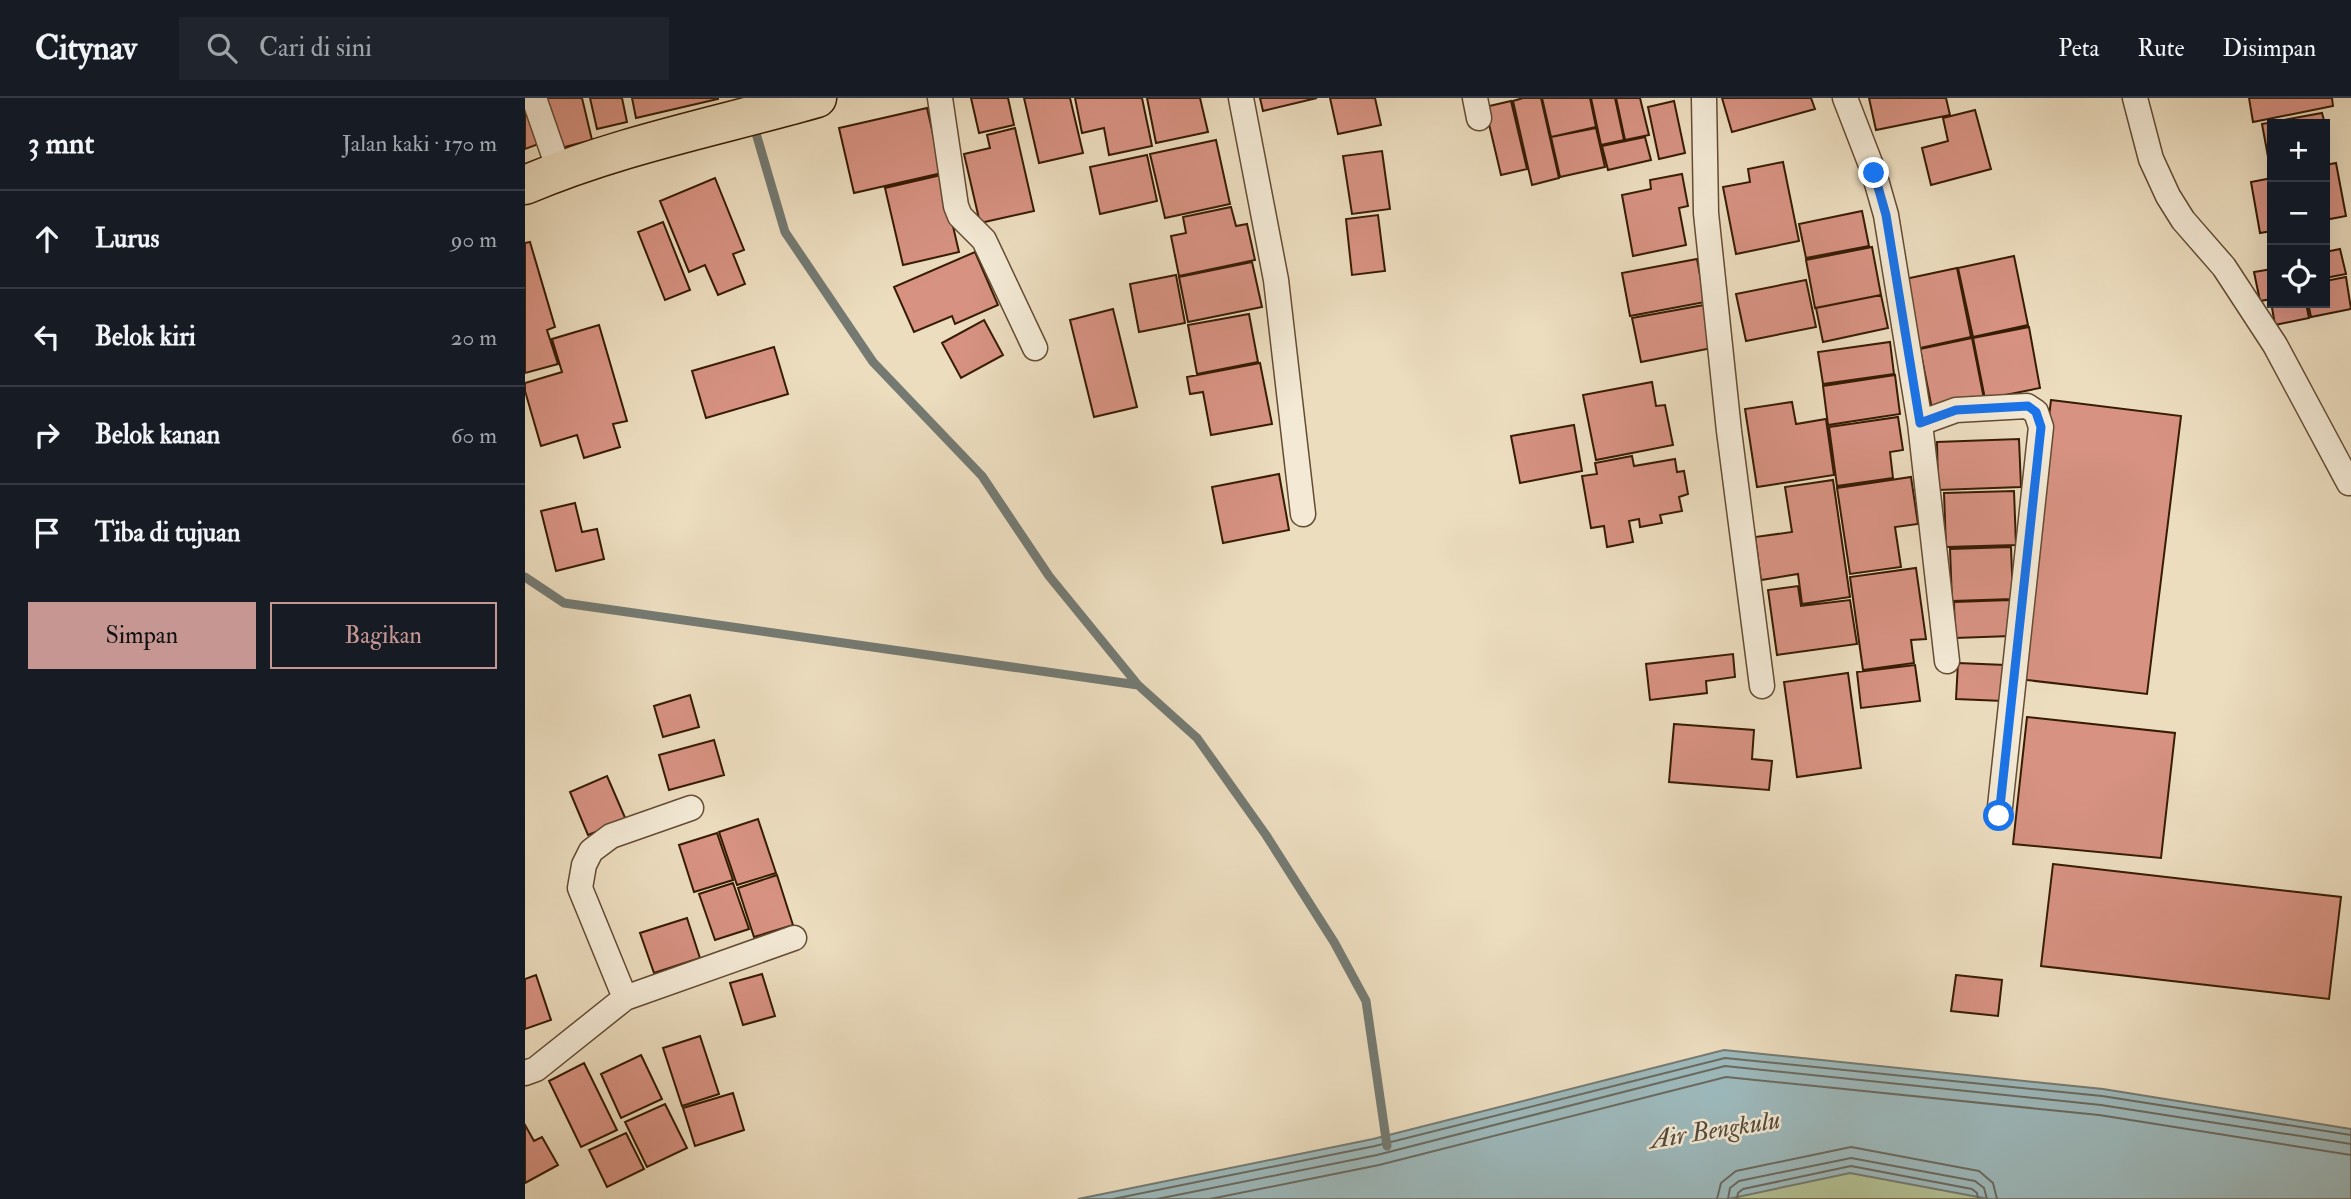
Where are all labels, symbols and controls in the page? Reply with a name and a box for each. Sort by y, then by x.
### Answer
search box [179,17,669,80]
text: Citynav [35,28,137,69]
icon: search [203,29,241,67]
text: Cari di sini [259,32,372,64]
text: Peta [2058,33,2099,64]
text: Rute [2137,33,2185,64]
text: Disimpan [2223,33,2316,64]
map controls [2267,119,2330,308]
button: + [2267,119,2330,182]
text: 3 mnt [28,125,94,162]
text: Jalan kaki · 170 m [342,129,497,158]
route end [1858,157,1889,188]
button: − [2267,182,2330,245]
icon: ahead [28,220,66,258]
text: Lurus [95,223,159,255]
text: 90 m [451,225,497,254]
button: locate [2267,245,2330,308]
icon: left [28,318,66,356]
text: Belok kiri [95,321,196,353]
text: 20 m [451,323,497,352]
icon: right [28,416,66,454]
text: Belok kanan [95,419,220,451]
text: 60 m [451,421,497,450]
icon: arrive [28,514,66,552]
text: Tiba di tujuan [95,517,240,549]
button: Simpan [28,602,256,669]
button: Bagikan [270,602,497,669]
route start [1983,800,2014,831]
water label: Air Bengkulu [1645,1104,1782,1157]

